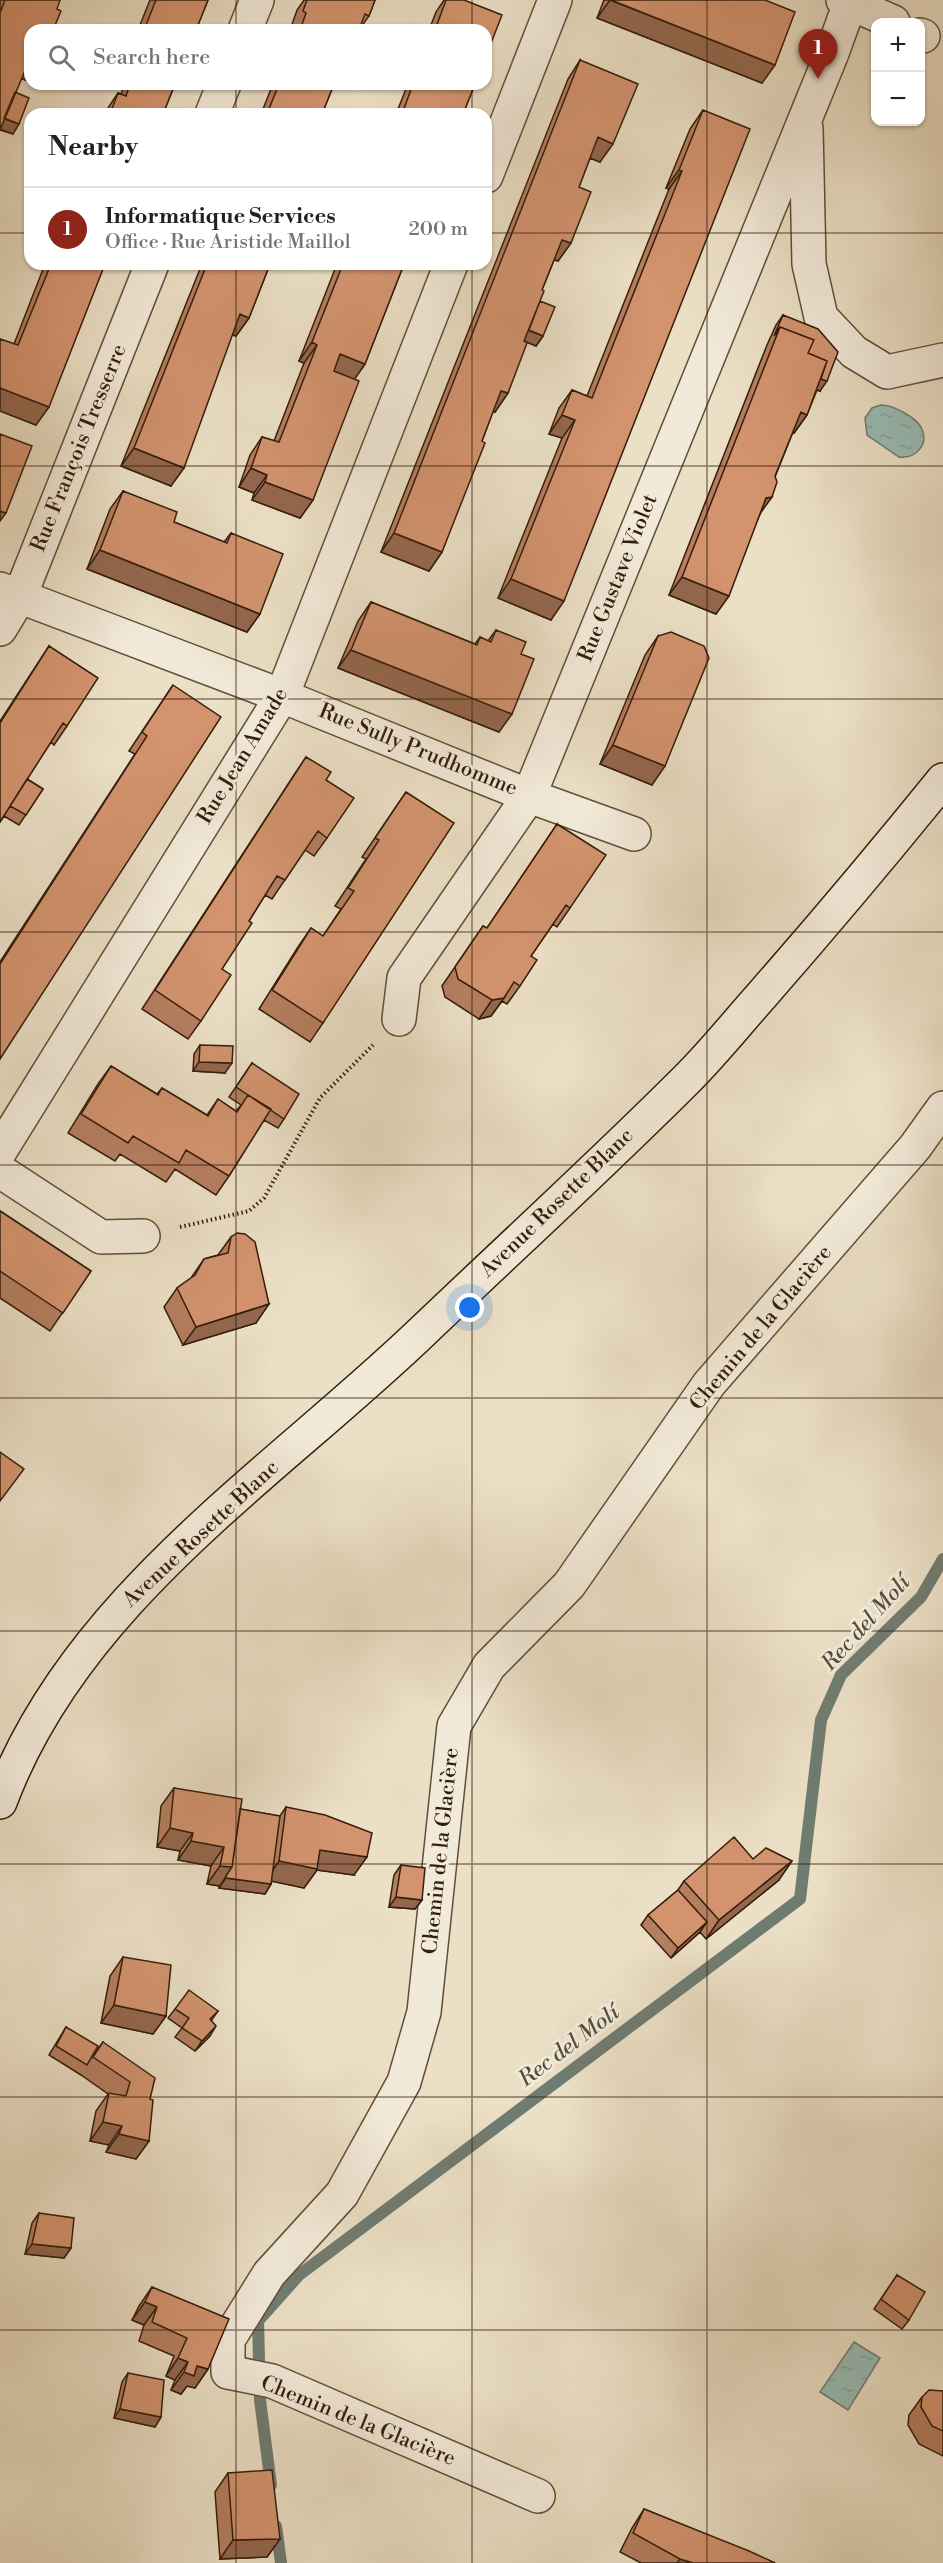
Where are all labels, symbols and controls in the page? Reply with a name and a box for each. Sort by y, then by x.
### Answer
map controls [871,18,925,126]
button: + [871,18,925,72]
search box [24,24,492,90]
pin: 1 [798,29,838,79]
icon: search [45,41,78,74]
text: Search here [93,44,210,71]
button: − [871,72,925,126]
text: Nearby [48,131,138,163]
text: Informatique Services [105,203,336,230]
text: 1 [63,217,72,242]
text: 200 m [408,217,468,242]
text: Office · Rue Aristide Maillol [105,230,351,255]
street label: Rue François Tresserre [25,341,133,555]
street label: Rue Gustave Violet [573,490,664,666]
street label: Rue Jean Amade [192,683,294,829]
street label: Rue Sully Prudhomme [315,698,521,802]
street label: Avenue Rosette Blanc [474,1123,639,1284]
street label: Chemin de la Glacière [684,1240,838,1416]
your location [455,1293,484,1322]
street label: Avenue Rosette Blanc [117,1455,284,1614]
water label: Rec del Molí [815,1567,918,1677]
street label: Chemin de la Glacière [417,1746,465,1956]
water label: Rec del Molí [512,1997,627,2093]
street label: Chemin de la Glacière [257,2370,459,2472]

